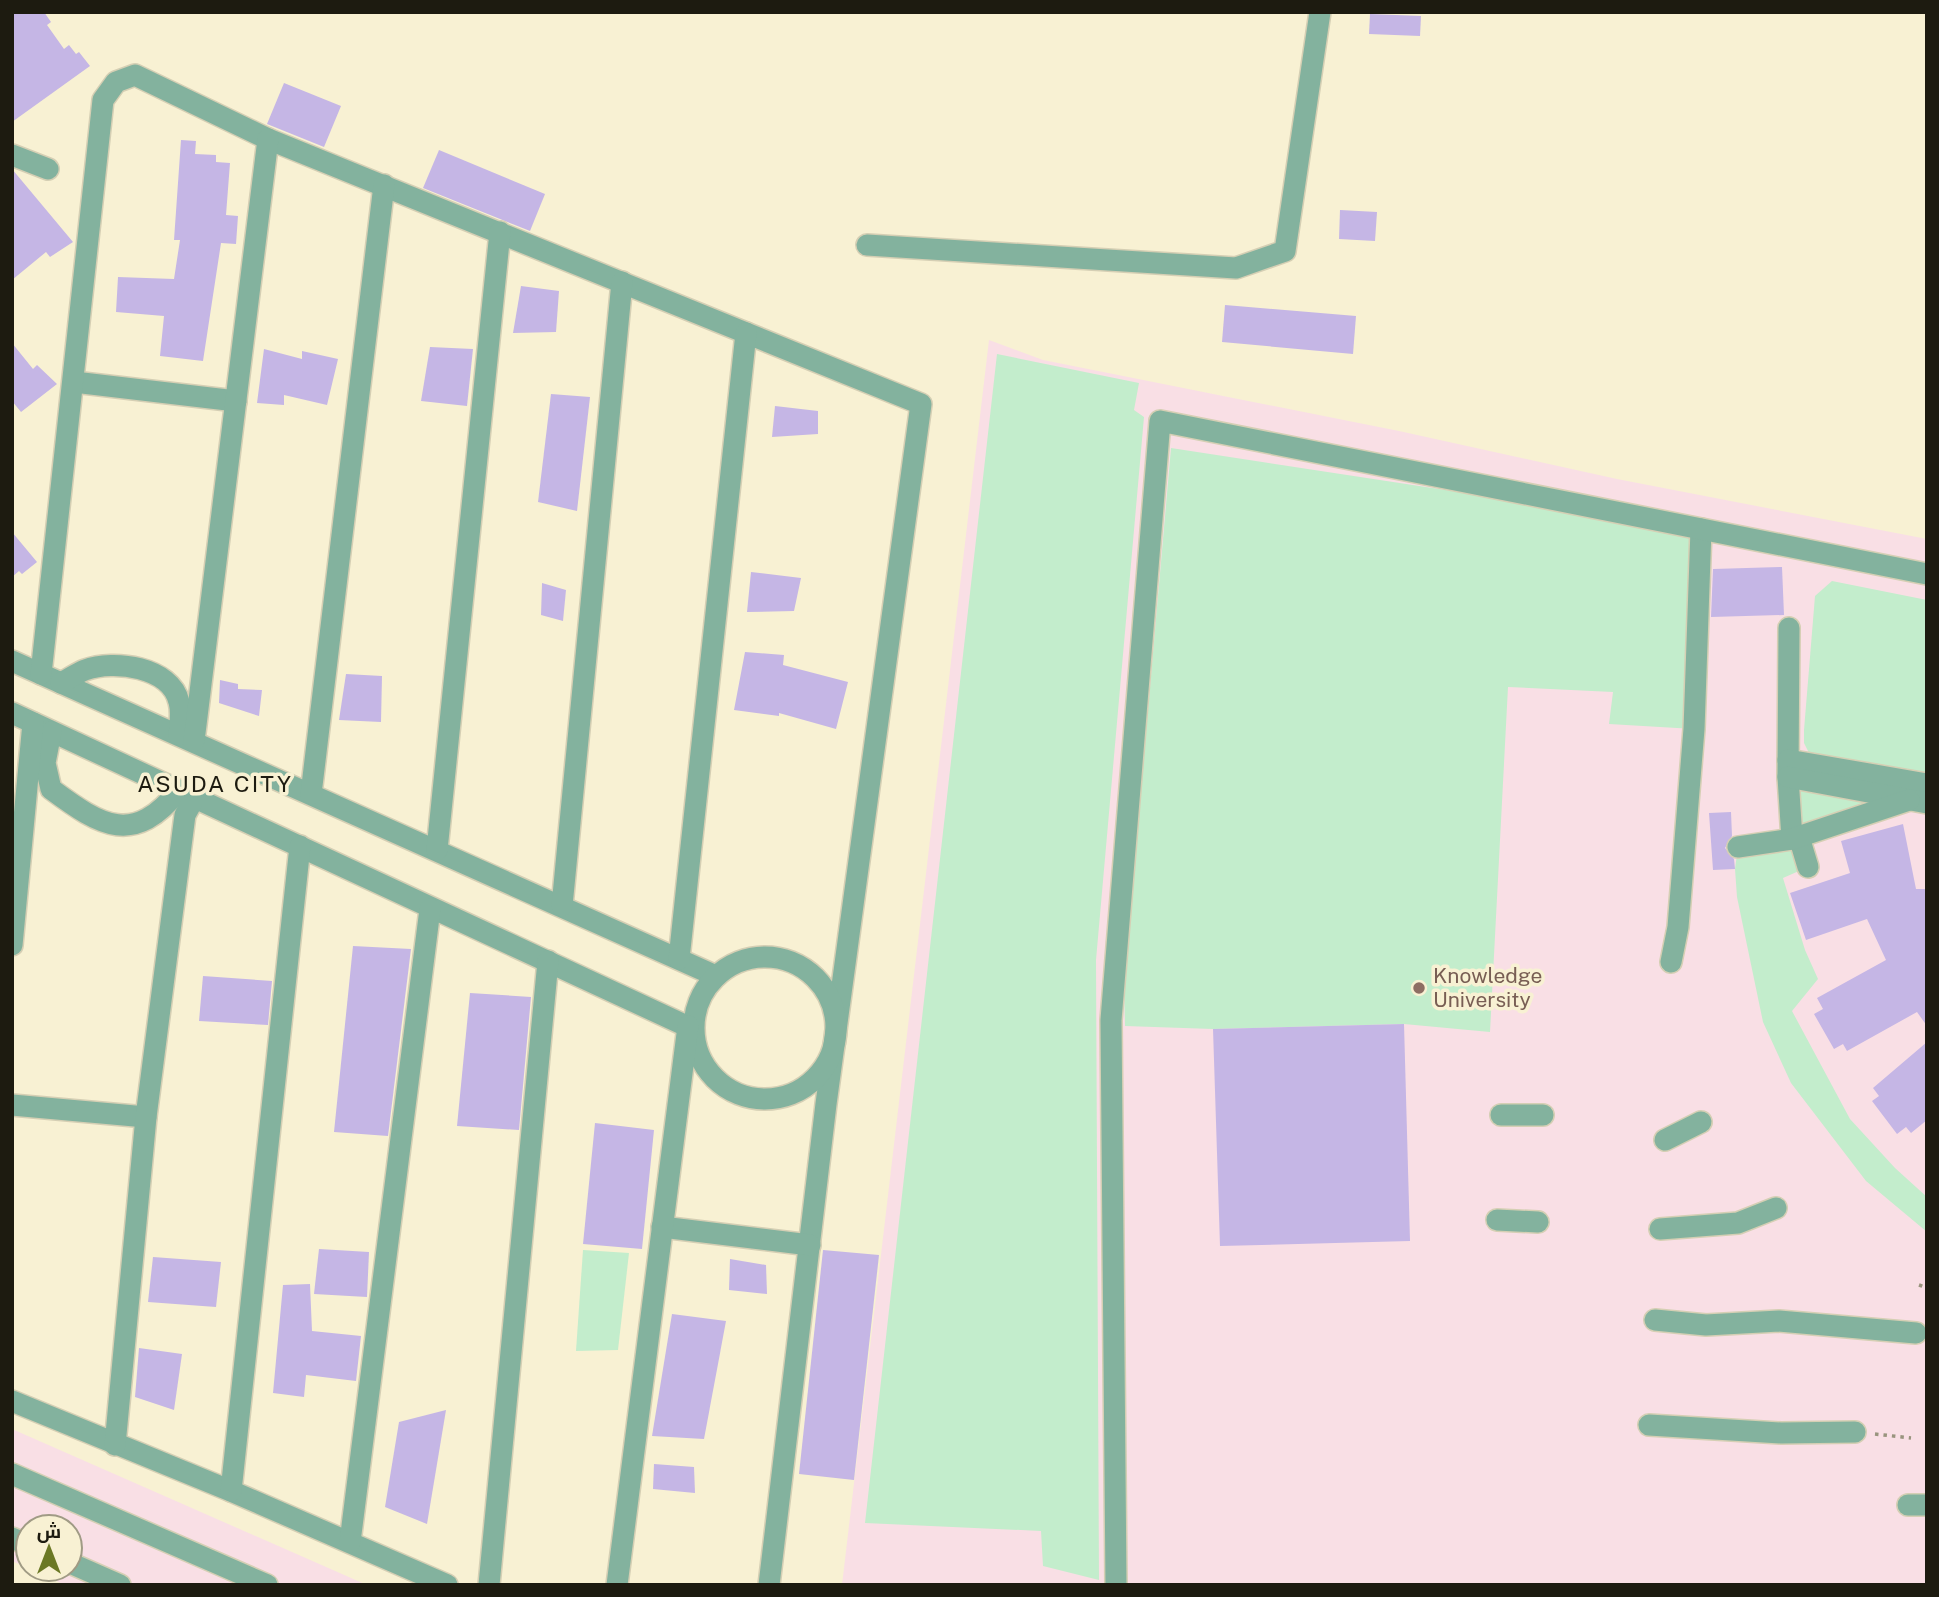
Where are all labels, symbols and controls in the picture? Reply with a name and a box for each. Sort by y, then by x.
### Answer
district label: ASUDA CITY [137,770,293,797]
place label: Knowledge University [1433,963,1542,1012]
marker: Knowledge University [1411,980,1427,996]
north arrow [14,1513,84,1583]
text: ش [37,1520,61,1543]

